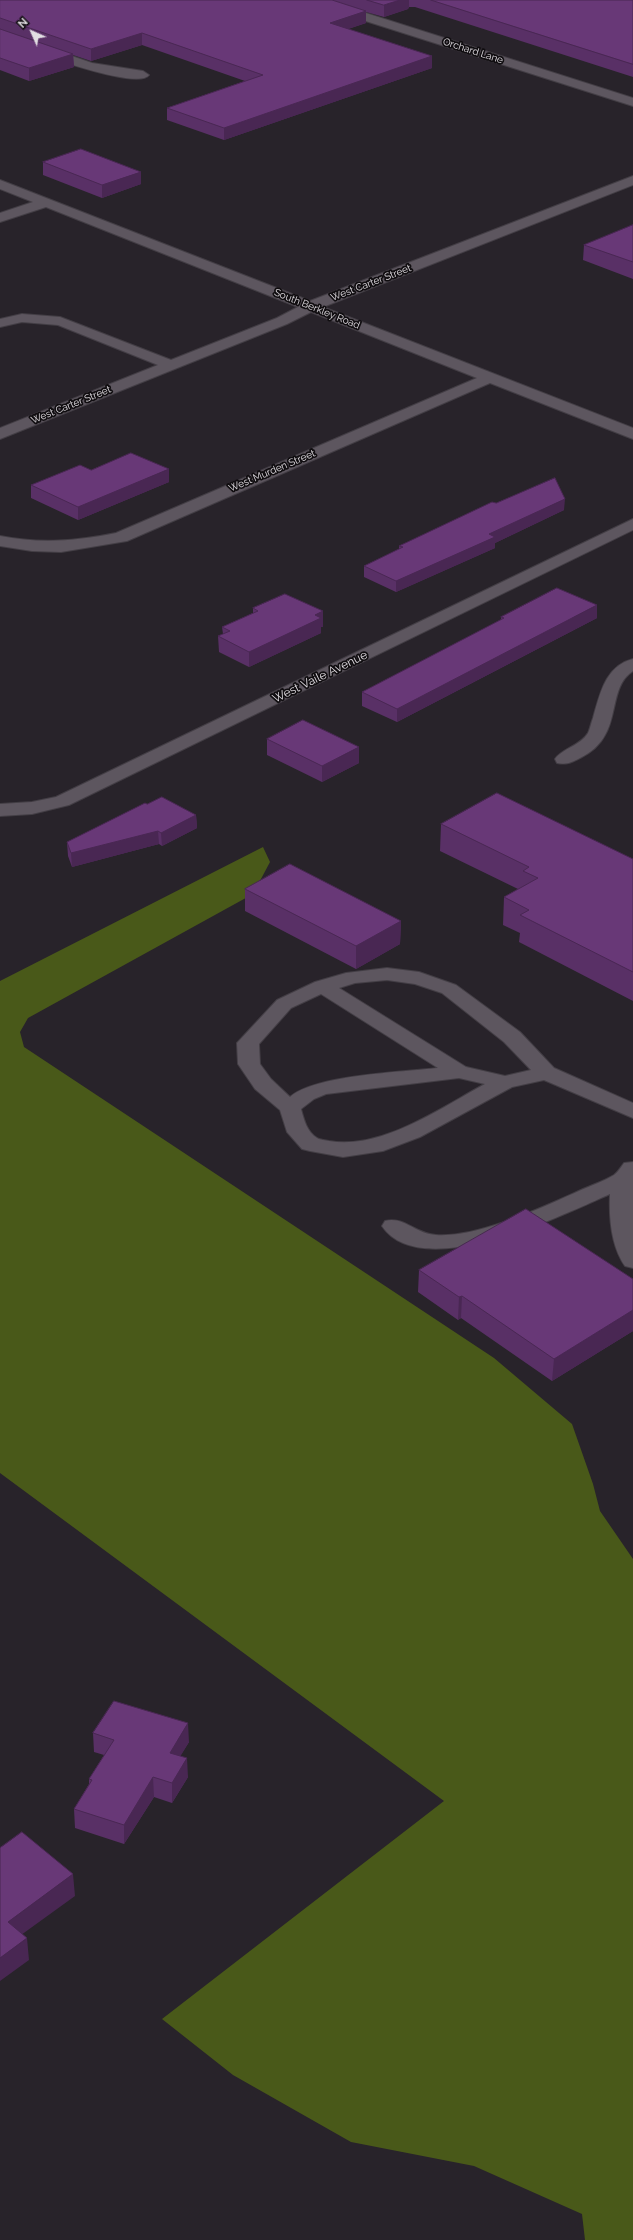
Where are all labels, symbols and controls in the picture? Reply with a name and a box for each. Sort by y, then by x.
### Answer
north arrow [12,12,52,52]
text: N [16,16,31,31]
street label: Orchard Lane [441,36,505,66]
street label: West Carter Street [329,262,413,304]
street label: South Berkley Road [272,286,362,332]
street label: West Carter Street [29,383,113,427]
street label: West Murden Street [227,447,317,495]
street label: West Vaile Avenue [270,648,370,706]

